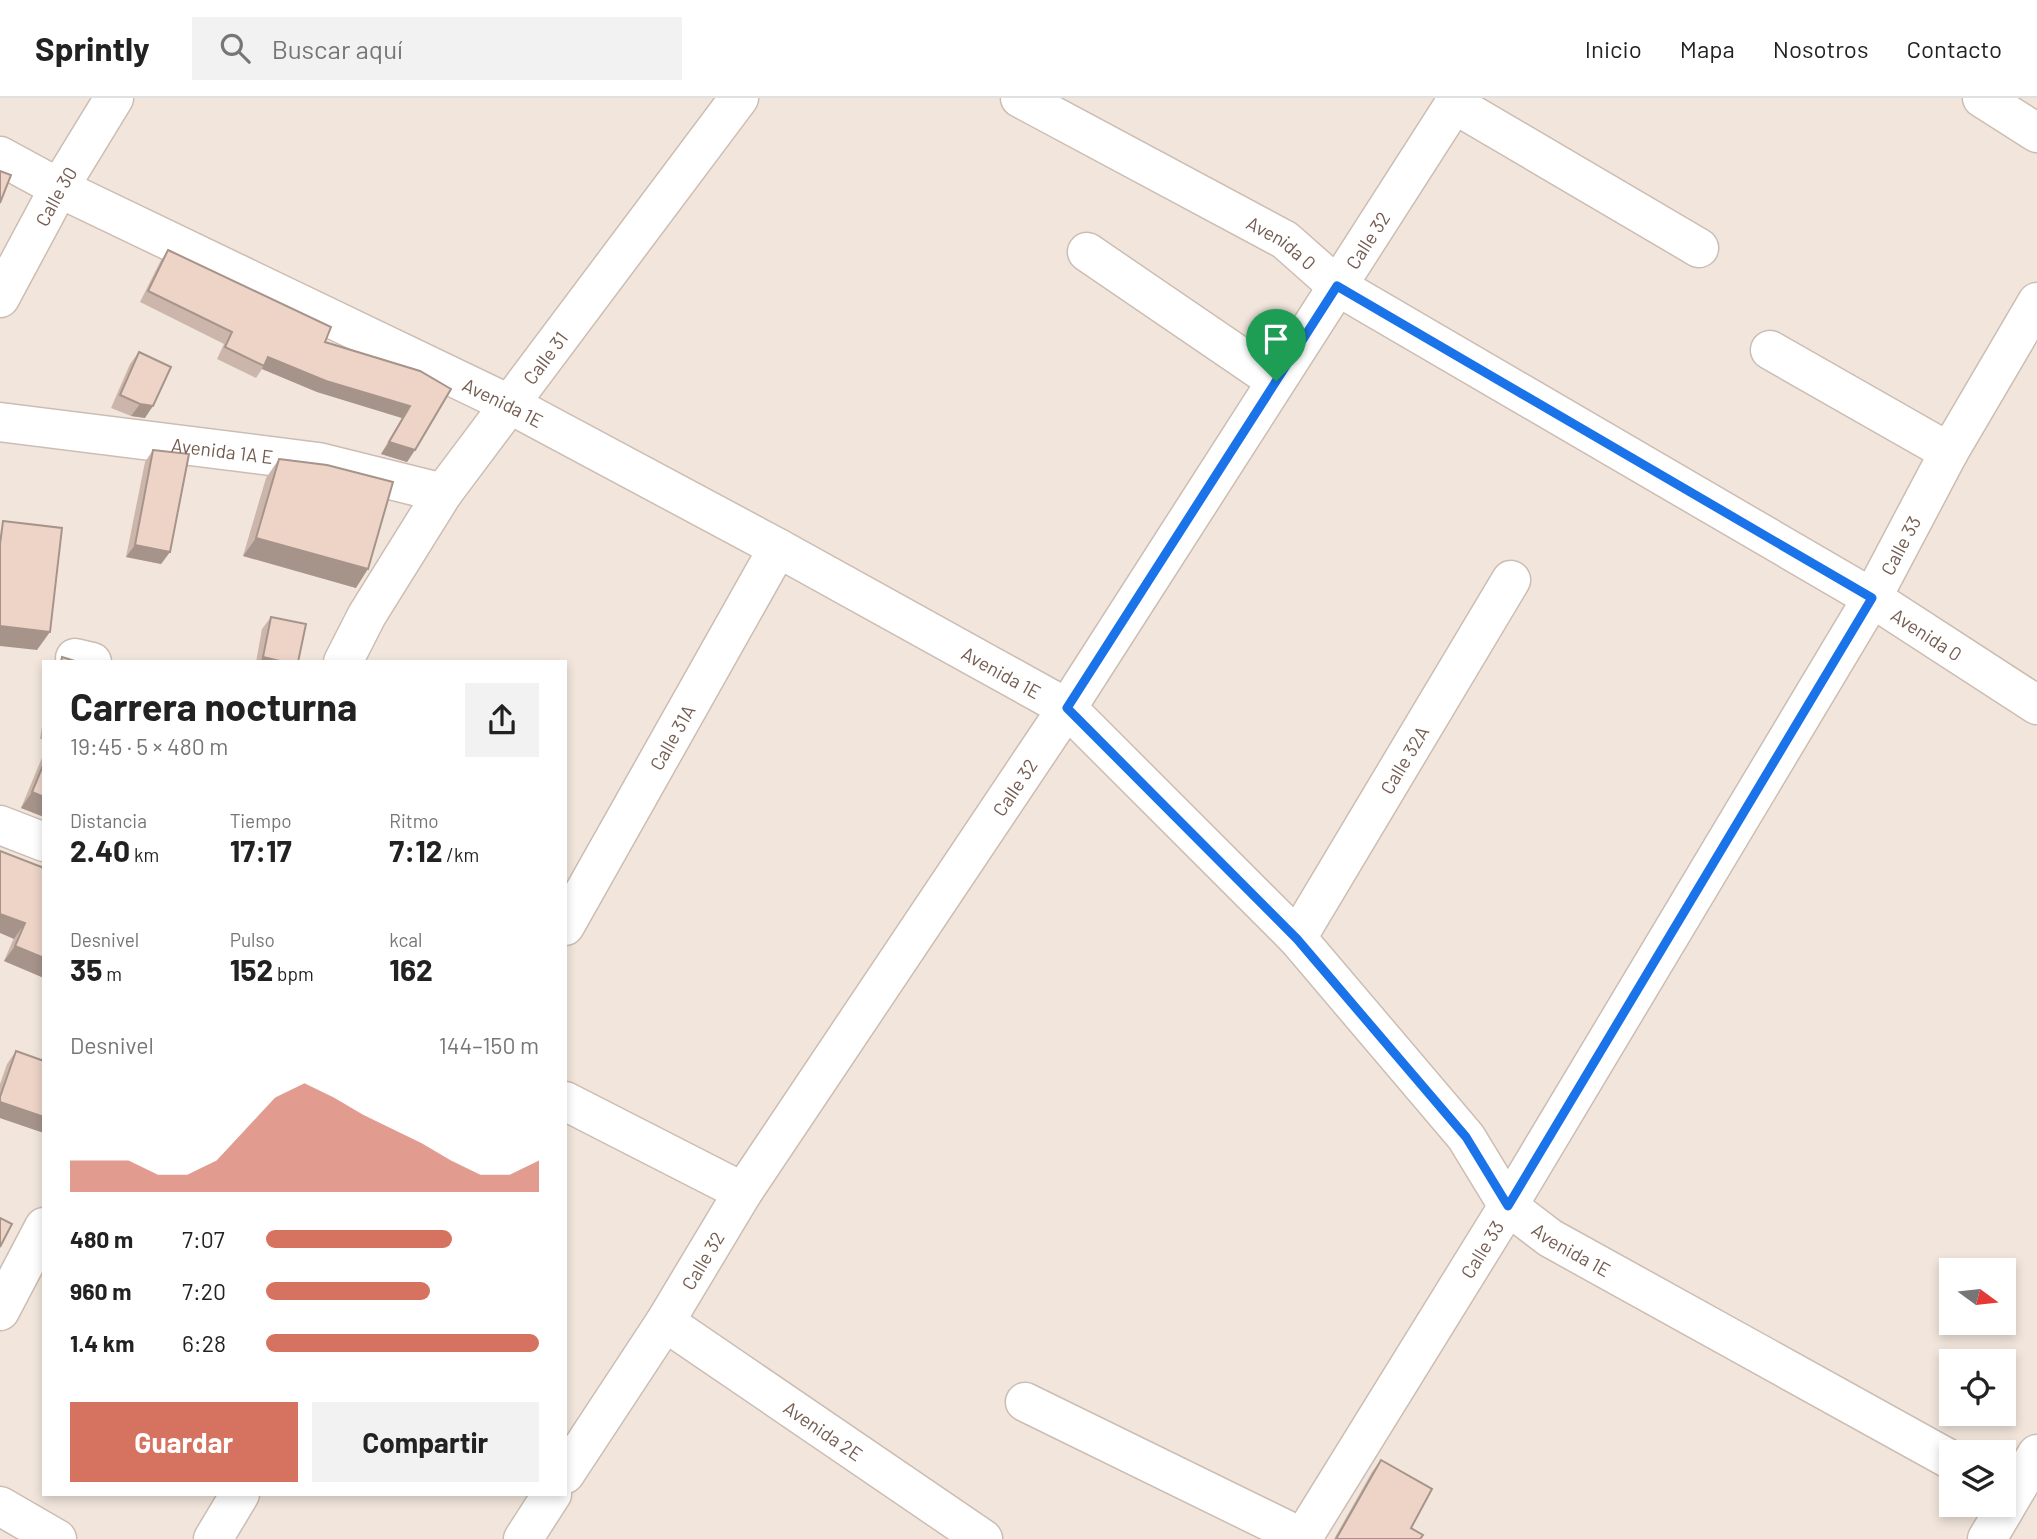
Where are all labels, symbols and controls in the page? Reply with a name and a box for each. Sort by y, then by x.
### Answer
search box [192,17,682,80]
text: Sprintly [35,28,150,68]
icon: search [216,29,254,67]
text: Buscar aquí [272,33,403,64]
text: Inicio [1585,34,1642,63]
text: Mapa [1680,34,1735,63]
text: Nosotros [1773,34,1869,63]
text: Contacto [1907,34,2002,63]
street label: Calle 30 [29,162,81,230]
street label: Calle 32 [1340,207,1394,273]
street label: Avenida 0 [1243,210,1321,274]
pin [1246,309,1306,381]
icon: arrive [1257,320,1295,358]
street label: Calle 31 [517,326,572,388]
street label: Avenida 1E [459,372,547,432]
street label: Avenida 1A E [170,432,274,468]
street label: Calle 33 [1875,512,1925,579]
street label: Avenida 0 [1887,602,1967,665]
street label: Avenida 1E [958,641,1045,703]
text: Carrera nocturna [70,683,357,729]
button: share [465,683,539,757]
street label: Calle 31A [644,700,699,774]
street label: Calle 32A [1375,721,1433,798]
text: 19:45 · 5 × 480 m [70,732,228,760]
street label: Calle 32 [987,754,1041,820]
text: Distancia [70,809,147,832]
text: Tiempo [230,809,292,832]
text: Ritmo [389,809,439,832]
text: 2.40 [70,832,130,868]
text: 17:17 [230,832,292,868]
text: 7:12 [389,832,443,868]
text: km [130,843,159,866]
text: /km [443,843,479,866]
text: Desnivel [70,928,139,951]
text: Pulso [230,928,275,951]
text: kcal [389,928,422,951]
text: 35 [70,951,102,987]
text: 152 [230,951,273,987]
text: 162 [389,951,433,987]
text: m [102,962,122,985]
text: bpm [273,962,314,985]
text: Desnivel [70,1031,154,1059]
text: 144–150 m [439,1031,539,1059]
street label: Calle 33 [1455,1216,1508,1282]
street label: Avenida 1E [1528,1217,1615,1281]
text: 480 m [70,1225,133,1253]
text: 7:07 [182,1225,225,1253]
street label: Calle 32 [676,1227,728,1293]
north arrow [1939,1258,2016,1335]
map controls [1939,1258,2016,1517]
text: 960 m [70,1277,131,1305]
text: 7:20 [182,1277,226,1305]
text: 1.4 km [70,1329,134,1357]
text: 6:28 [182,1329,226,1357]
button: locate [1939,1349,2016,1426]
street label: Avenida 2E [780,1395,867,1465]
button: Guardar [70,1402,298,1482]
button: Compartir [312,1402,539,1482]
button: layers [1939,1440,2016,1517]

